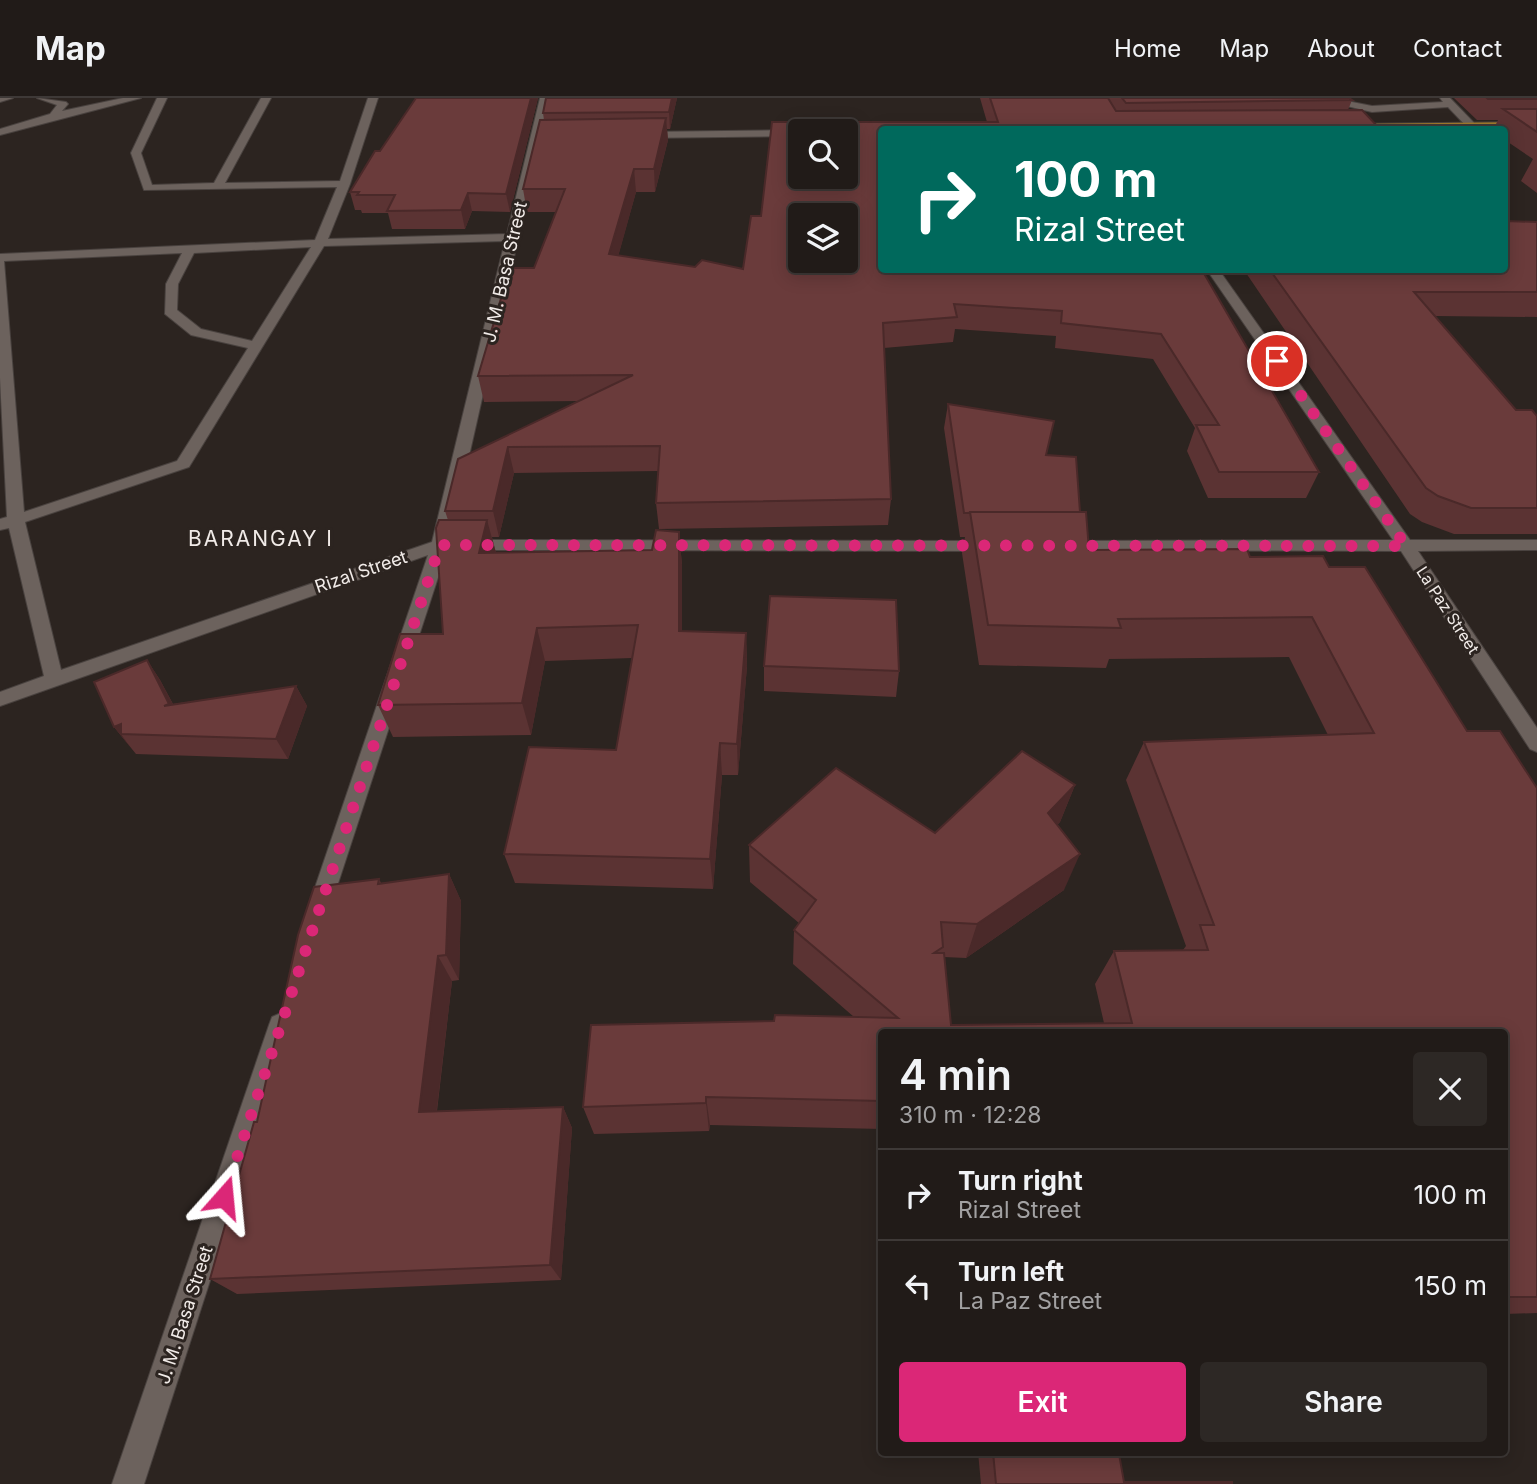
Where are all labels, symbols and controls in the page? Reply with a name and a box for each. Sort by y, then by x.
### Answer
text: Map [35,28,106,68]
text: Home [1114,34,1181,63]
text: Map [1219,34,1269,63]
text: About [1307,34,1375,63]
text: Contact [1413,34,1502,63]
map controls [788,119,858,273]
button: search [788,119,858,189]
text: 100 m [1014,150,1158,209]
icon: right [899,154,990,245]
street label: J. M. Basa Street [478,199,531,344]
button: layers [788,203,858,273]
text: Rizal Street [1014,210,1185,249]
pin [1247,331,1307,391]
icon: arrive [1258,342,1296,380]
district label: BARANGAY I [188,526,334,551]
street label: Rizal Street [312,546,410,597]
street label: La Paz Street [1412,563,1484,657]
text: 4 min [899,1049,1012,1100]
button: close [1413,1052,1487,1126]
text: 310 m · 12:28 [899,1101,1042,1129]
position arrow [187,1160,261,1234]
text: Turn right [958,1165,1083,1196]
icon: right [899,1176,937,1214]
text: 100 m [1414,1179,1487,1210]
text: Rizal Street [958,1196,1081,1224]
street label: J. M. Basa Street [152,1243,217,1386]
text: Turn left [958,1256,1064,1287]
icon: left [899,1267,937,1305]
text: 150 m [1414,1270,1487,1301]
text: La Paz Street [958,1287,1102,1315]
button: Exit [899,1362,1186,1442]
button: Share [1200,1362,1487,1442]

